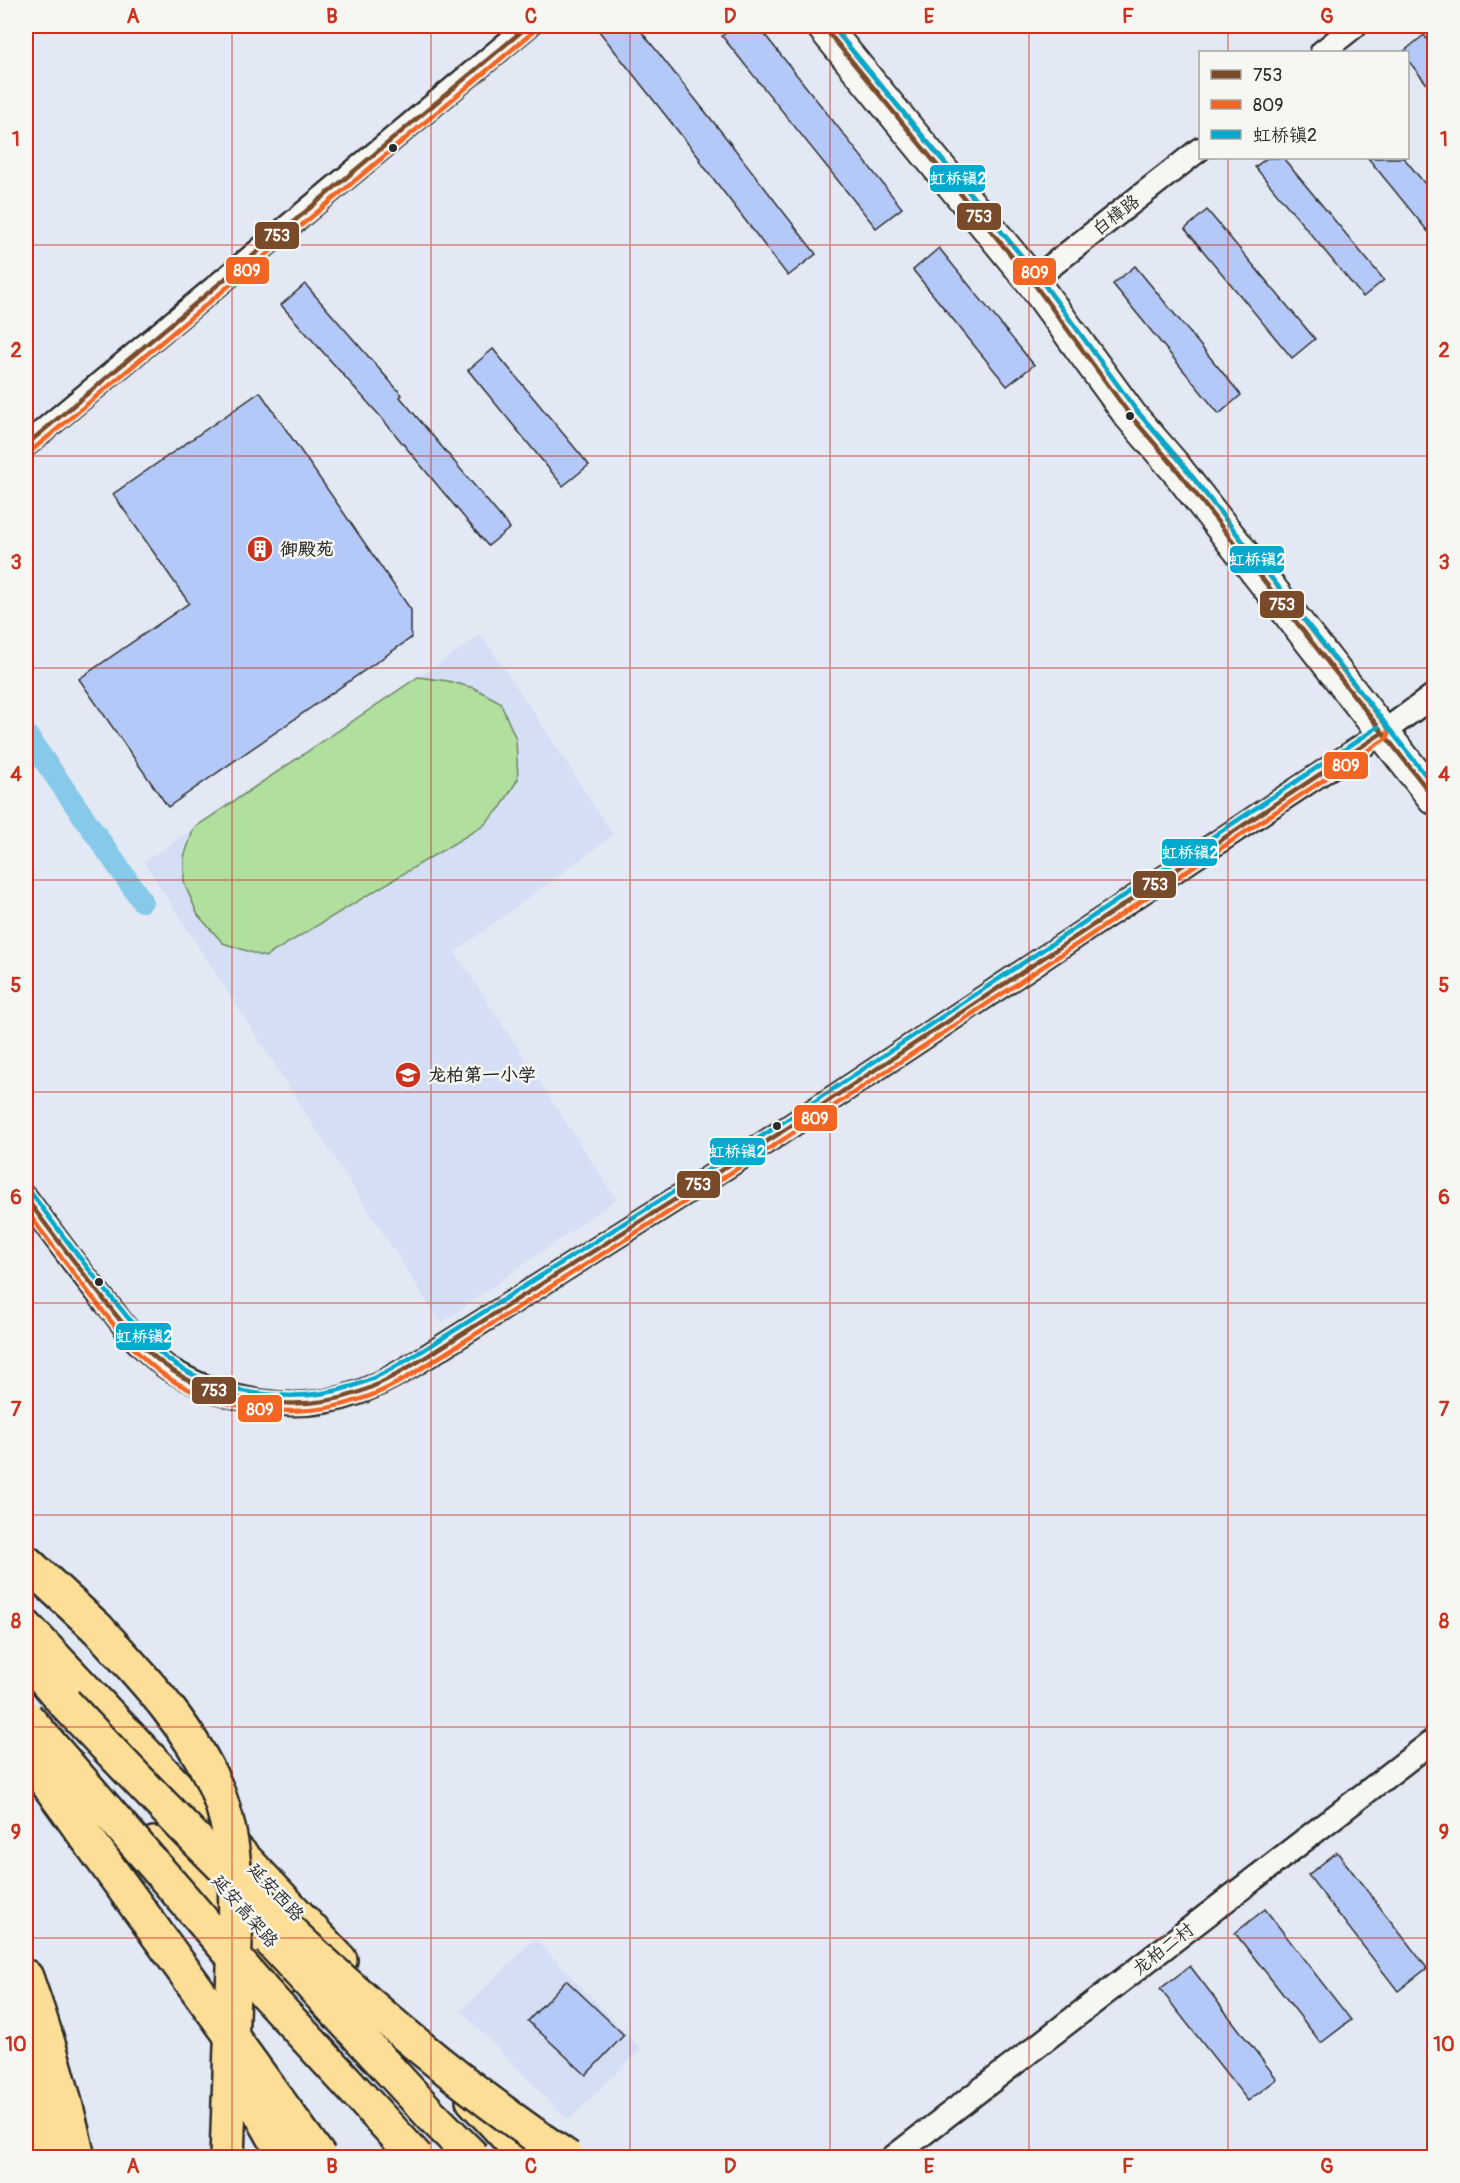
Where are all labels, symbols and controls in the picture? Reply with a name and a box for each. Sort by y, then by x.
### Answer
text: A [127,4,140,29]
text: B [326,4,338,29]
text: C [525,4,537,29]
text: D [724,4,737,29]
text: E [924,4,935,29]
text: F [1122,4,1134,29]
text: G [1320,4,1334,29]
legend [1199,51,1409,159]
text: 753 [1253,64,1282,87]
text: 809 [1253,94,1284,117]
text: 虹桥镇2 [1253,124,1317,147]
text: 1 [12,127,20,152]
text: 1 [1440,127,1448,152]
unlabelled marker [387,142,399,154]
line badge: 虹桥镇2 [929,164,986,193]
text: 虹桥镇2 [930,169,987,189]
street label: 白樟路 [1088,190,1145,241]
line badge: 753 [956,202,1002,231]
text: 753 [966,207,992,227]
line badge: 753 [254,221,300,250]
text: 753 [264,226,290,246]
line badge: 809 [225,256,270,285]
line badge: 809 [1012,257,1057,286]
text: 809 [233,261,261,281]
text: 809 [1021,263,1049,283]
text: 2 [10,338,22,363]
text: 2 [1438,338,1450,363]
unlabelled marker [1124,410,1136,422]
building icon: 御殿苑 [245,534,275,564]
place label: 御殿苑 [280,538,334,561]
line badge: 虹桥镇2 [1229,545,1285,574]
text: 3 [10,550,22,575]
text: 虹桥镇2 [1229,550,1286,570]
text: 3 [1438,550,1450,575]
line badge: 753 [1259,590,1305,619]
text: 753 [1269,595,1295,615]
line badge: 809 [1323,751,1369,780]
text: 809 [1332,756,1360,776]
text: 4 [10,762,22,787]
text: 4 [1438,762,1450,787]
line badge: 虹桥镇2 [1161,838,1218,867]
text: 虹桥镇2 [1162,843,1219,863]
line badge: 753 [1132,870,1177,899]
text: 753 [1142,875,1168,895]
text: 5 [11,973,22,998]
text: 5 [1439,973,1450,998]
school or university icon: 龙柏第一小学 [393,1060,423,1090]
place label: 龙柏第一小学 [428,1064,536,1087]
line badge: 809 [793,1104,838,1132]
text: 809 [801,1109,829,1129]
unlabelled marker [771,1120,783,1132]
line badge: 虹桥镇2 [709,1137,766,1166]
text: 虹桥镇2 [709,1142,766,1162]
line badge: 753 [676,1170,721,1199]
text: 753 [685,1175,711,1195]
text: 6 [10,1185,22,1210]
text: 6 [1438,1185,1450,1210]
unlabelled marker [93,1276,105,1288]
line badge: 虹桥镇2 [115,1322,172,1351]
text: 虹桥镇2 [116,1327,173,1347]
line badge: 753 [191,1376,237,1405]
text: 753 [201,1381,227,1401]
line badge: 809 [237,1394,283,1423]
text: 7 [11,1397,22,1422]
text: 7 [1439,1397,1450,1422]
text: 809 [246,1400,274,1420]
text: 8 [11,1609,21,1634]
text: 8 [1439,1609,1449,1634]
text: 9 [11,1820,21,1845]
text: 9 [1439,1820,1449,1845]
street label: 延安西路 [243,1858,309,1927]
street label: 延安高架路 [206,1870,283,1953]
street label: 龙柏二村 [1128,1918,1199,1981]
text: 10 [5,2032,27,2057]
text: 10 [1433,2032,1455,2057]
text: A [127,2154,140,2179]
text: B [326,2154,338,2179]
text: C [525,2154,537,2179]
text: D [724,2154,737,2179]
text: E [924,2154,935,2179]
text: F [1122,2154,1134,2179]
text: G [1320,2154,1334,2179]

